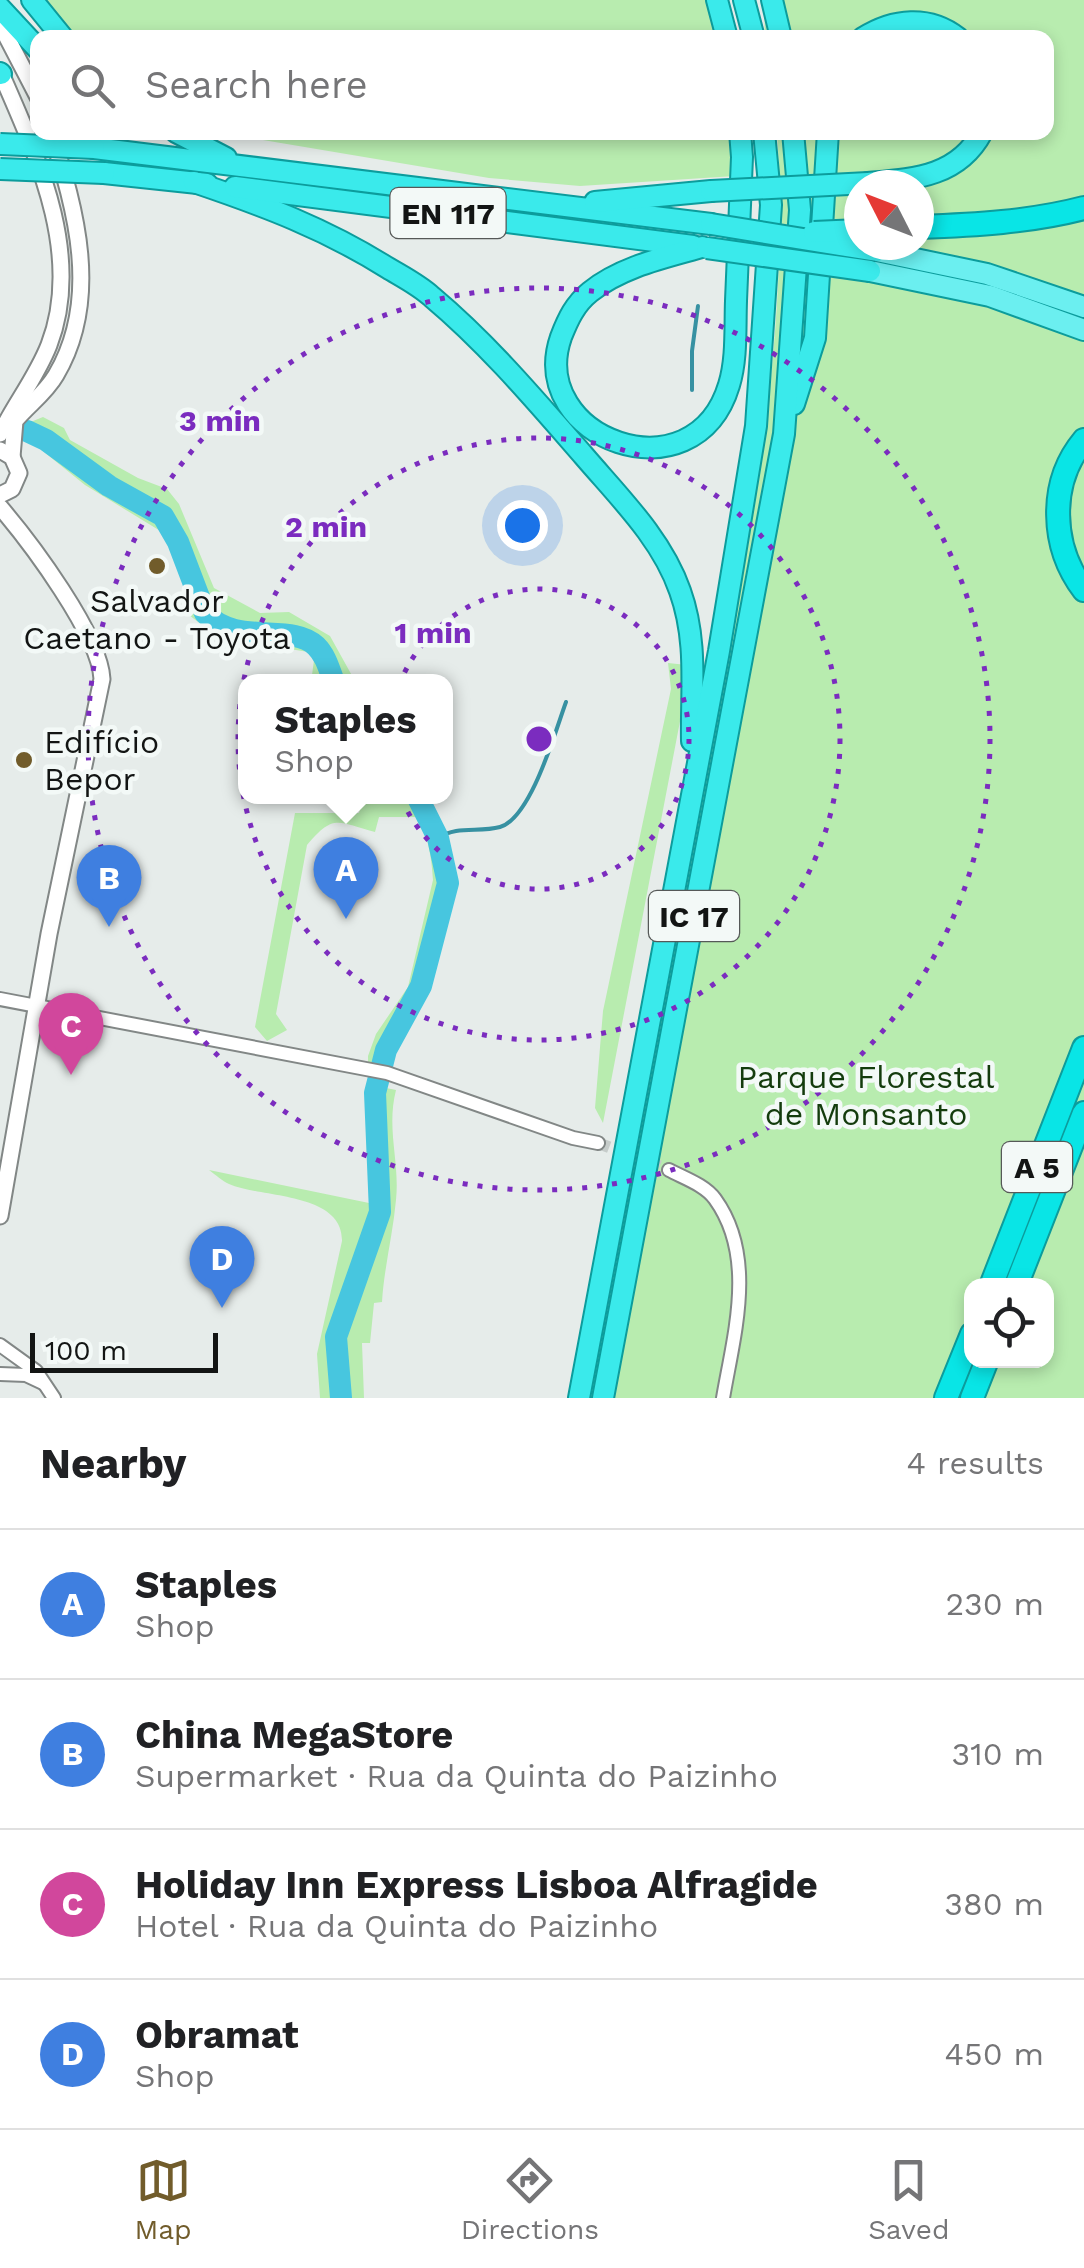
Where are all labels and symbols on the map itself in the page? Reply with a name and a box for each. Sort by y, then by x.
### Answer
north arrow [844,170,934,260]
road number: EN 117 [390,188,506,238]
text: 3 min [179,403,261,438]
your location [497,500,548,551]
text: 2 min [285,509,367,544]
marker: Salvador Caetano - Toyota [146,555,168,577]
place label: Salvador Caetano - Toyota [23,582,291,657]
text: 1 min [394,615,472,650]
centre of rings [521,721,557,757]
place label: Edifício Bepor [44,723,159,798]
marker: Edifício Bepor [13,749,35,771]
pin: A [314,836,378,919]
pin: B [76,844,142,927]
road number: IC 17 [649,891,739,941]
pin: C [38,992,104,1075]
park label: Parque Florestal de Monsanto [737,1058,995,1133]
road number: A 5 [1002,1142,1072,1192]
pin: D [190,1226,254,1308]
scale bar [30,1328,218,1372]

